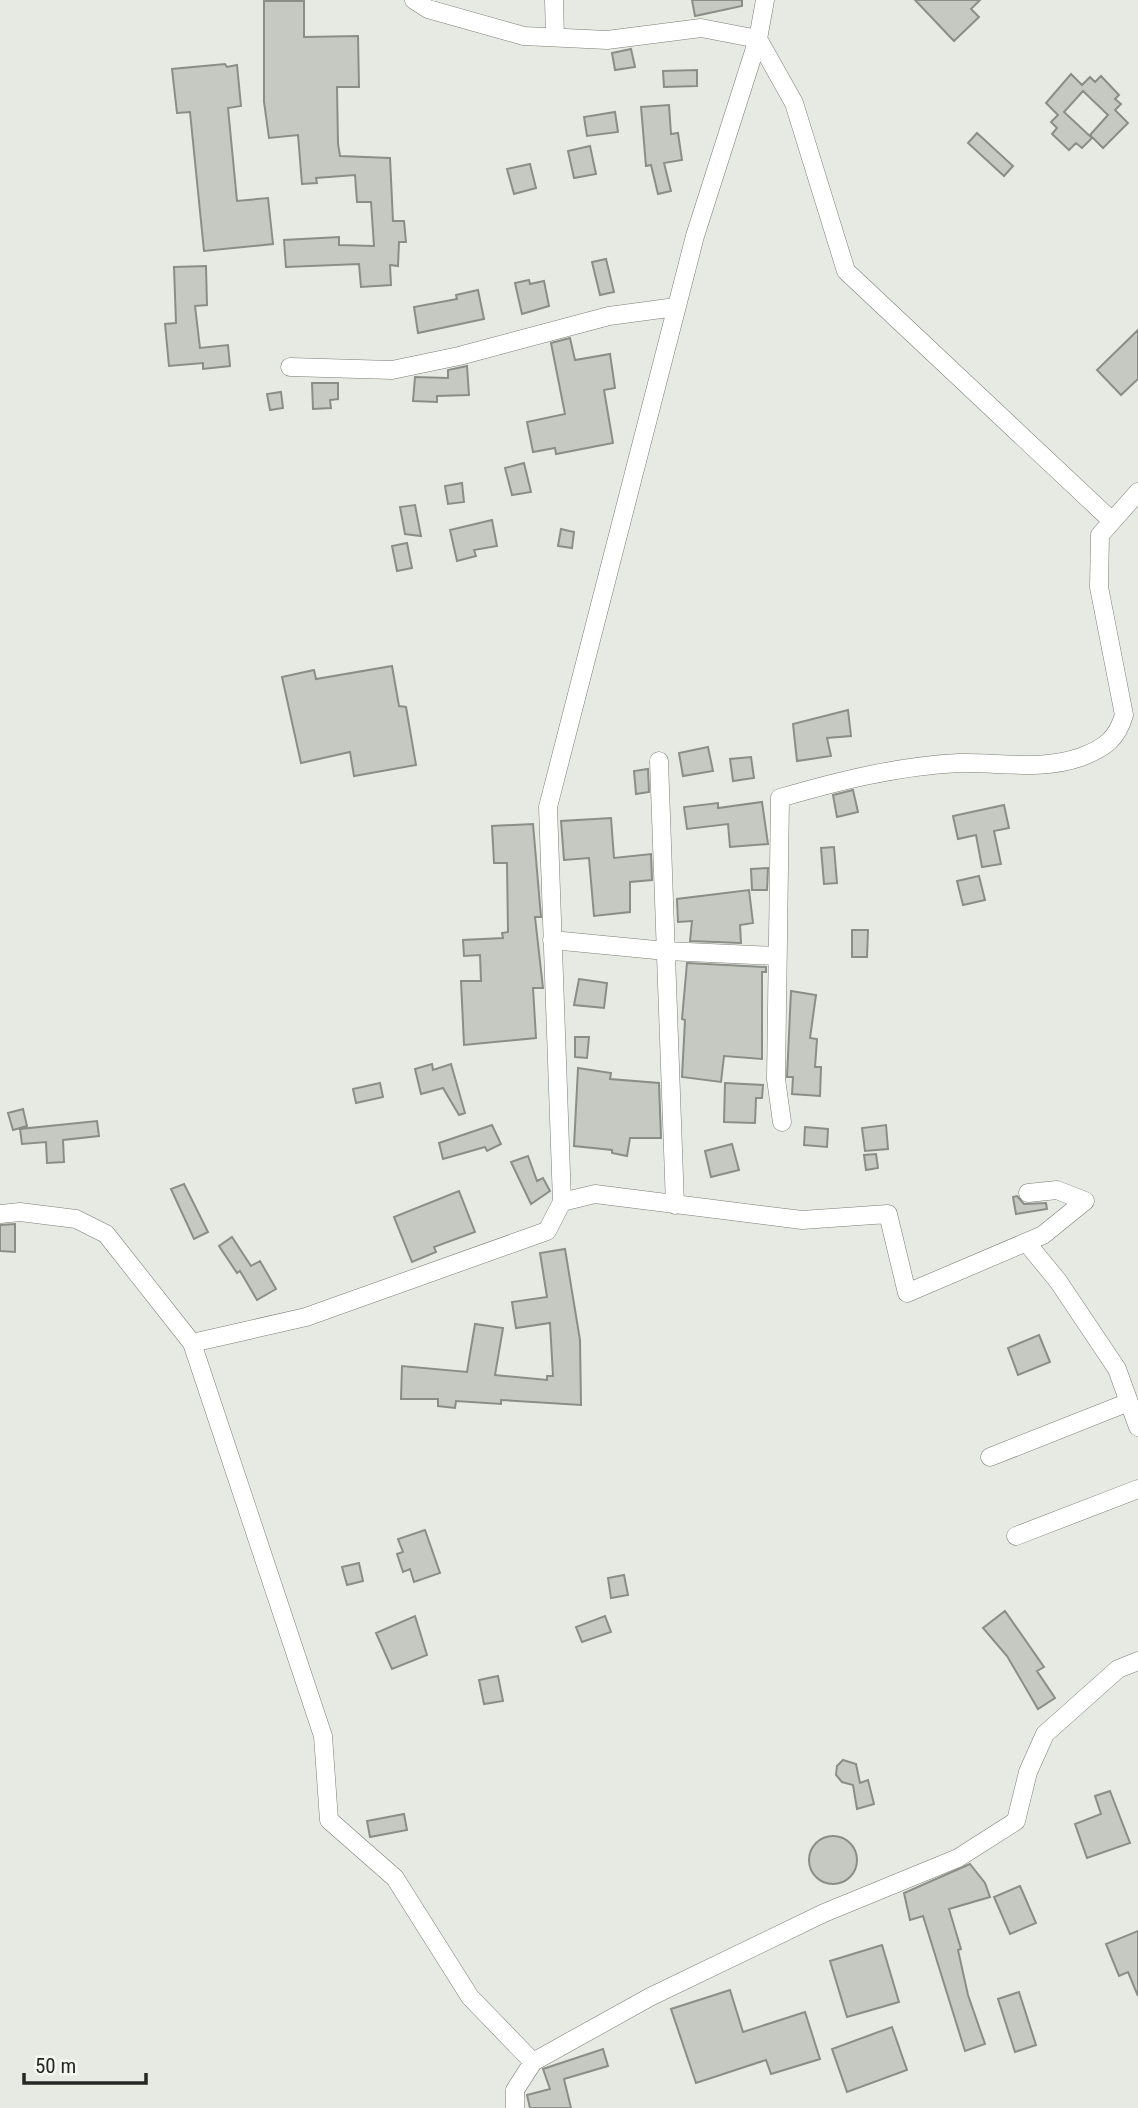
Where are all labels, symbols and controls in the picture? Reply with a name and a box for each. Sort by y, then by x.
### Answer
scale bar [24,2042,147,2086]
text: 50 m [35,2054,76,2078]

